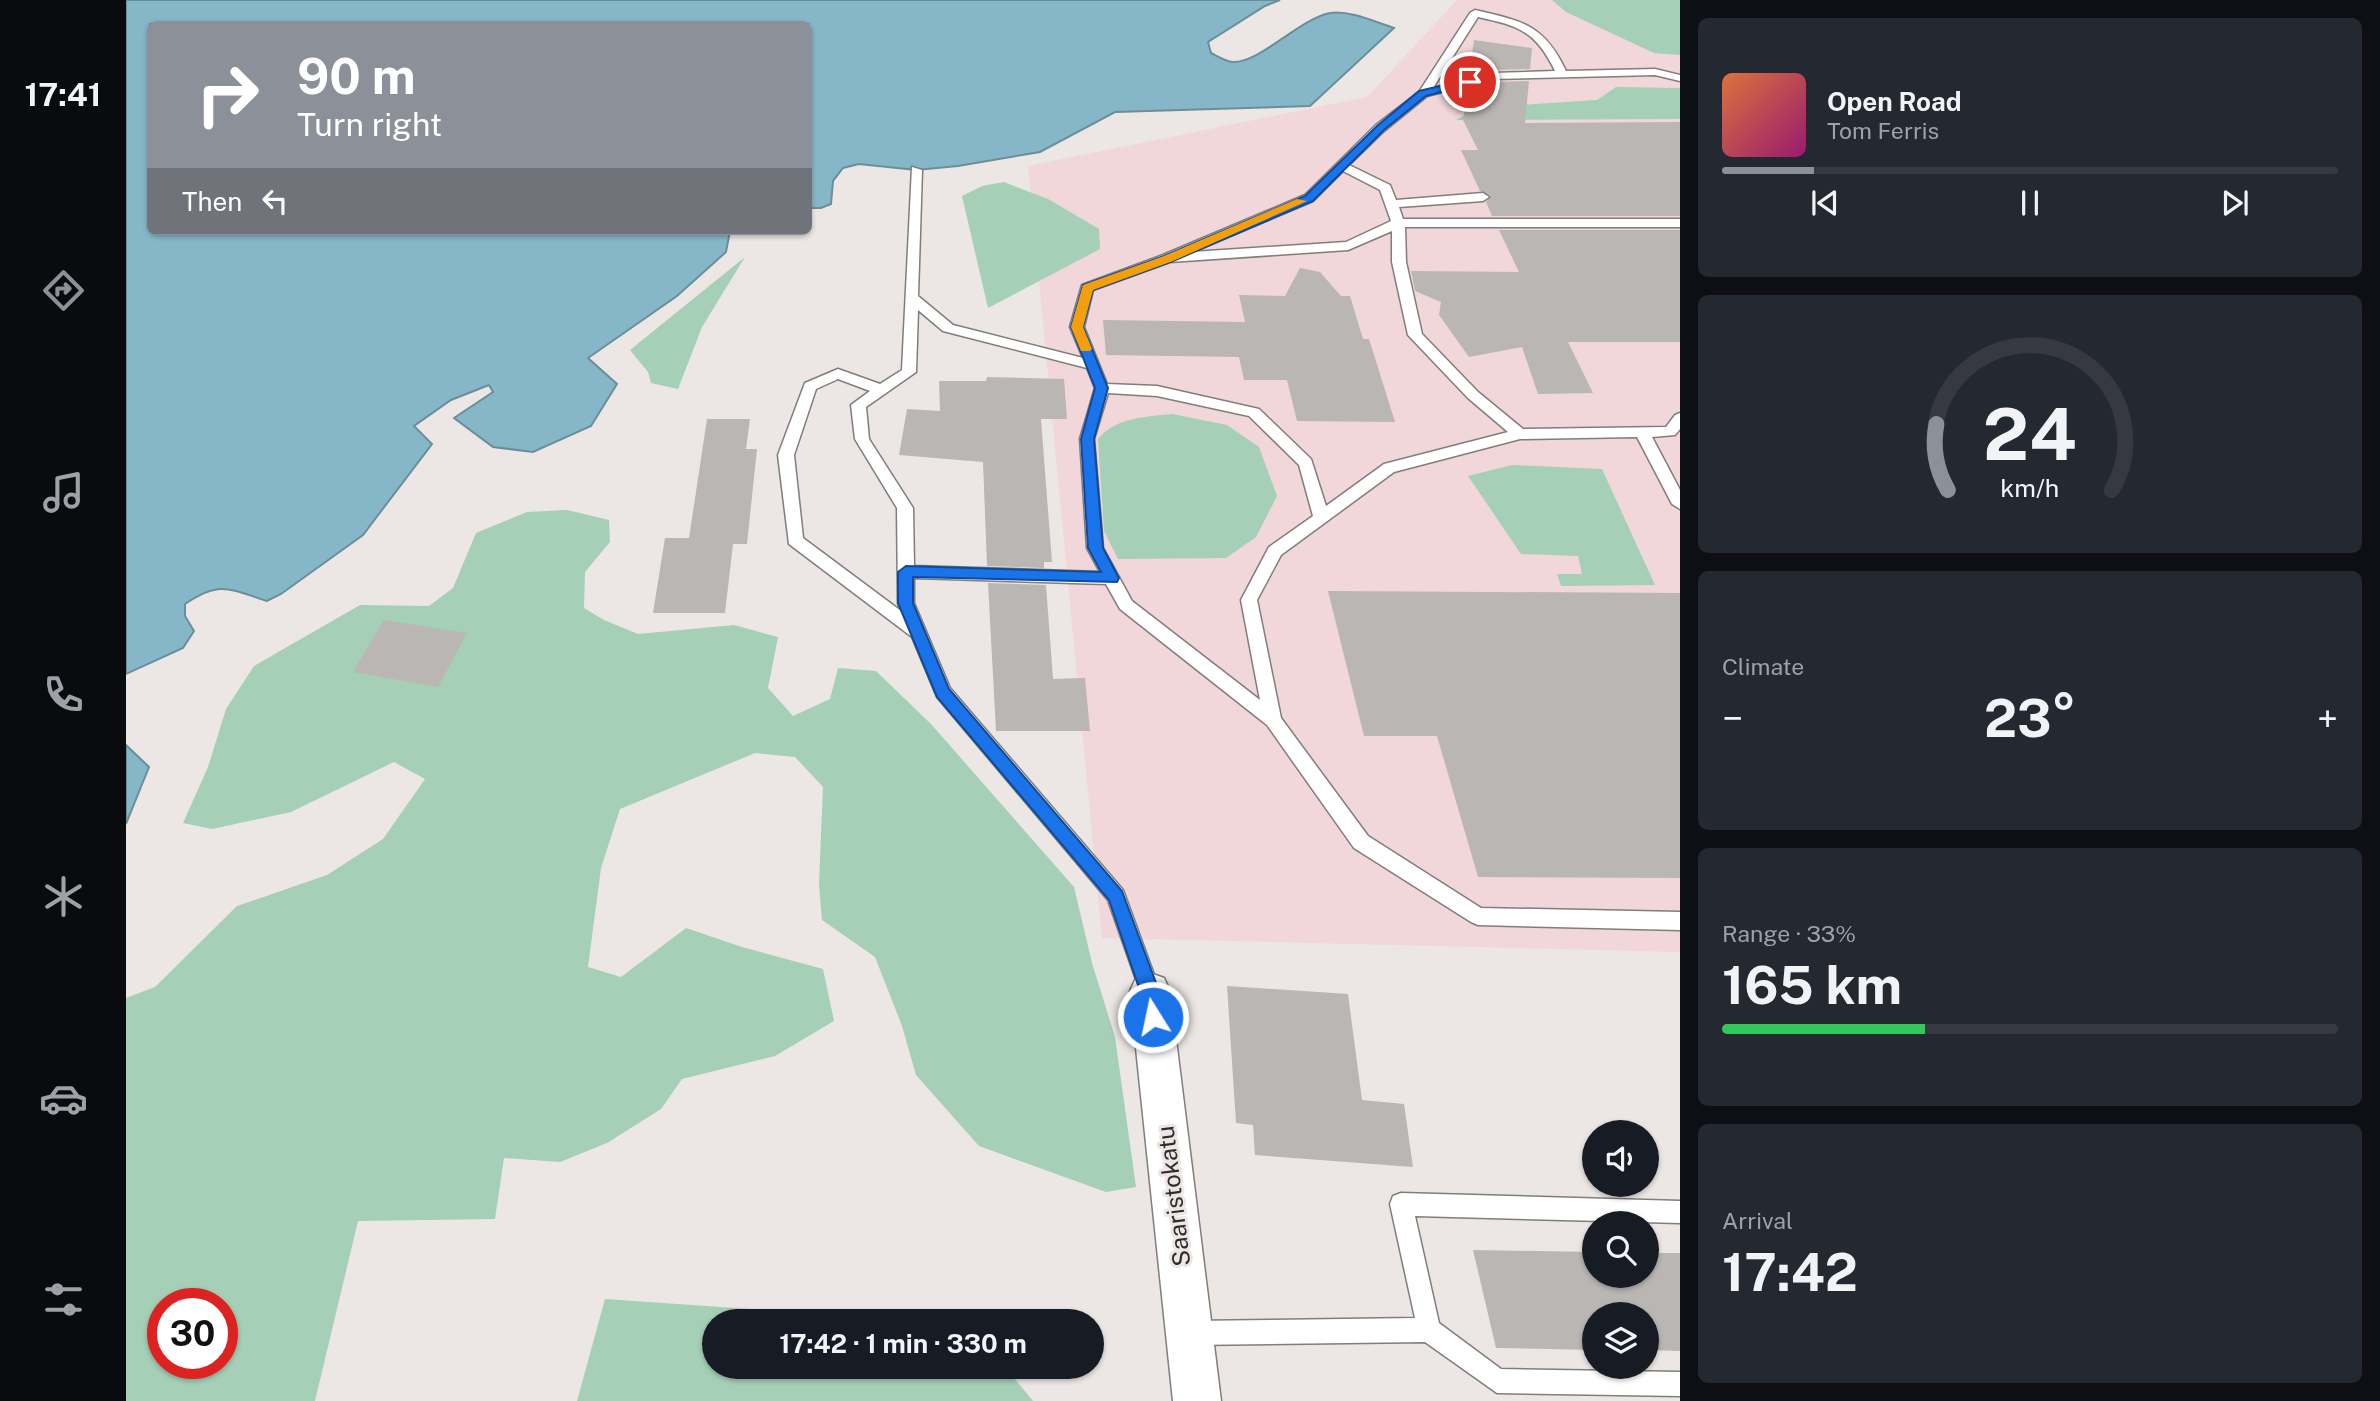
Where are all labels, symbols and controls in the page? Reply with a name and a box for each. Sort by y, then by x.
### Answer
text: 90 m [297,47,416,105]
icon: right [182,49,273,140]
pin [1440,52,1500,112]
icon: arrive [1451,63,1489,101]
text: 17:41 [25,76,101,113]
text: Open Road [1827,86,1962,117]
text: Turn right [297,106,442,143]
text: Tom Ferris [1827,117,1939,144]
icon: left [256,182,294,220]
icon: previous [1806,184,1844,222]
icon: pause [2011,184,2049,222]
icon: next [2216,184,2254,222]
text: Then [182,186,242,217]
icon: directions [39,266,88,315]
text: 24 [1983,391,2077,476]
icon: music [39,468,88,517]
text: km/h [2001,473,2059,503]
text: Climate [1722,653,1804,680]
icon: phone [39,670,88,719]
text: 23° [1984,688,2076,749]
text: − [1722,696,1743,741]
text: + [2317,696,2338,741]
icon: climate [39,872,88,921]
text: Range · 33% [1722,920,1856,947]
text: 165 km [1722,955,1902,1016]
position arrow [1116,980,1190,1054]
icon: car [39,1074,88,1123]
map controls [1582,1120,1659,1379]
button: sound [1582,1120,1659,1197]
street label: Saaristokatu [1150,1124,1196,1268]
text: Arrival [1722,1207,1793,1234]
button: search [1582,1211,1659,1288]
text: 17:42 [1722,1242,1858,1303]
icon: filters [39,1275,88,1324]
speed limit sign: 30 [147,1288,238,1379]
button: layers [1582,1302,1659,1379]
text: 17:42 · 1 min · 330 m [779,1328,1027,1359]

